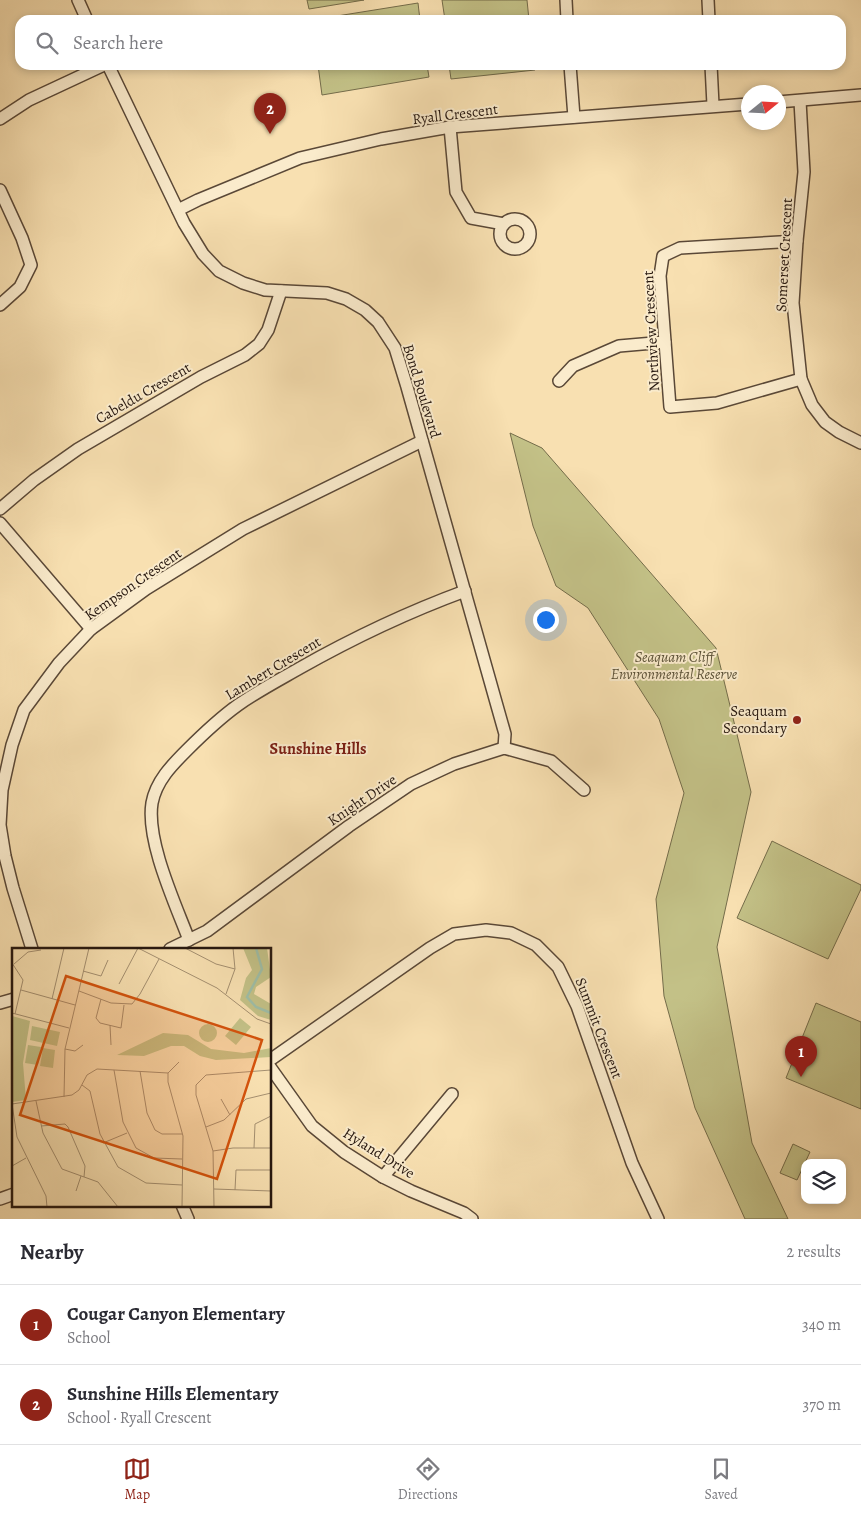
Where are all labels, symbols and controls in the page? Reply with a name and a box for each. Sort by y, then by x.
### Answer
search box [15,15,846,70]
icon: search [33,29,61,57]
text: Search here [73,30,163,56]
north arrow [741,85,786,130]
pin: 2 [254,93,286,134]
street label: Ryall Crescent [411,99,499,129]
street label: Somerset Crescent [771,197,797,313]
street label: Northview Crescent [638,270,664,392]
street label: Bond Boulevard [398,342,446,441]
street label: Cabeldu Crescent [92,358,194,428]
street label: Kempson Crescent [80,543,186,625]
your location [533,607,559,633]
street label: Lambert Crescent [221,631,325,705]
park label: Seaquam Cliff Environmental Reserve [611,647,738,684]
place label: Seaquam Secondary [723,701,788,738]
marker: Seaquam Secondary [791,714,803,726]
district label: Sunshine Hills [270,738,366,760]
street label: Knight Drive [324,769,401,830]
inset map [12,948,271,1206]
street label: Summit Crescent [571,975,627,1081]
pin: 1 [785,1036,817,1077]
street label: Hyland Drive [339,1123,419,1183]
map controls [801,1159,846,1204]
button: layers [801,1159,846,1204]
text: Nearby [20,1238,83,1266]
text: 2 results [786,1241,841,1263]
text: Cougar Canyon Elementary [67,1301,285,1327]
text: 1 [33,1314,39,1336]
text: 340 m [802,1314,841,1336]
text: School [67,1327,110,1349]
text: Sunshine Hills Elementary [67,1381,278,1407]
text: 2 [32,1394,40,1416]
text: 370 m [803,1394,841,1416]
text: School · Ryall Crescent [67,1407,212,1429]
tab: Map [123,1455,151,1504]
tab: Directions [398,1455,458,1504]
tab: Saved [705,1455,738,1504]

